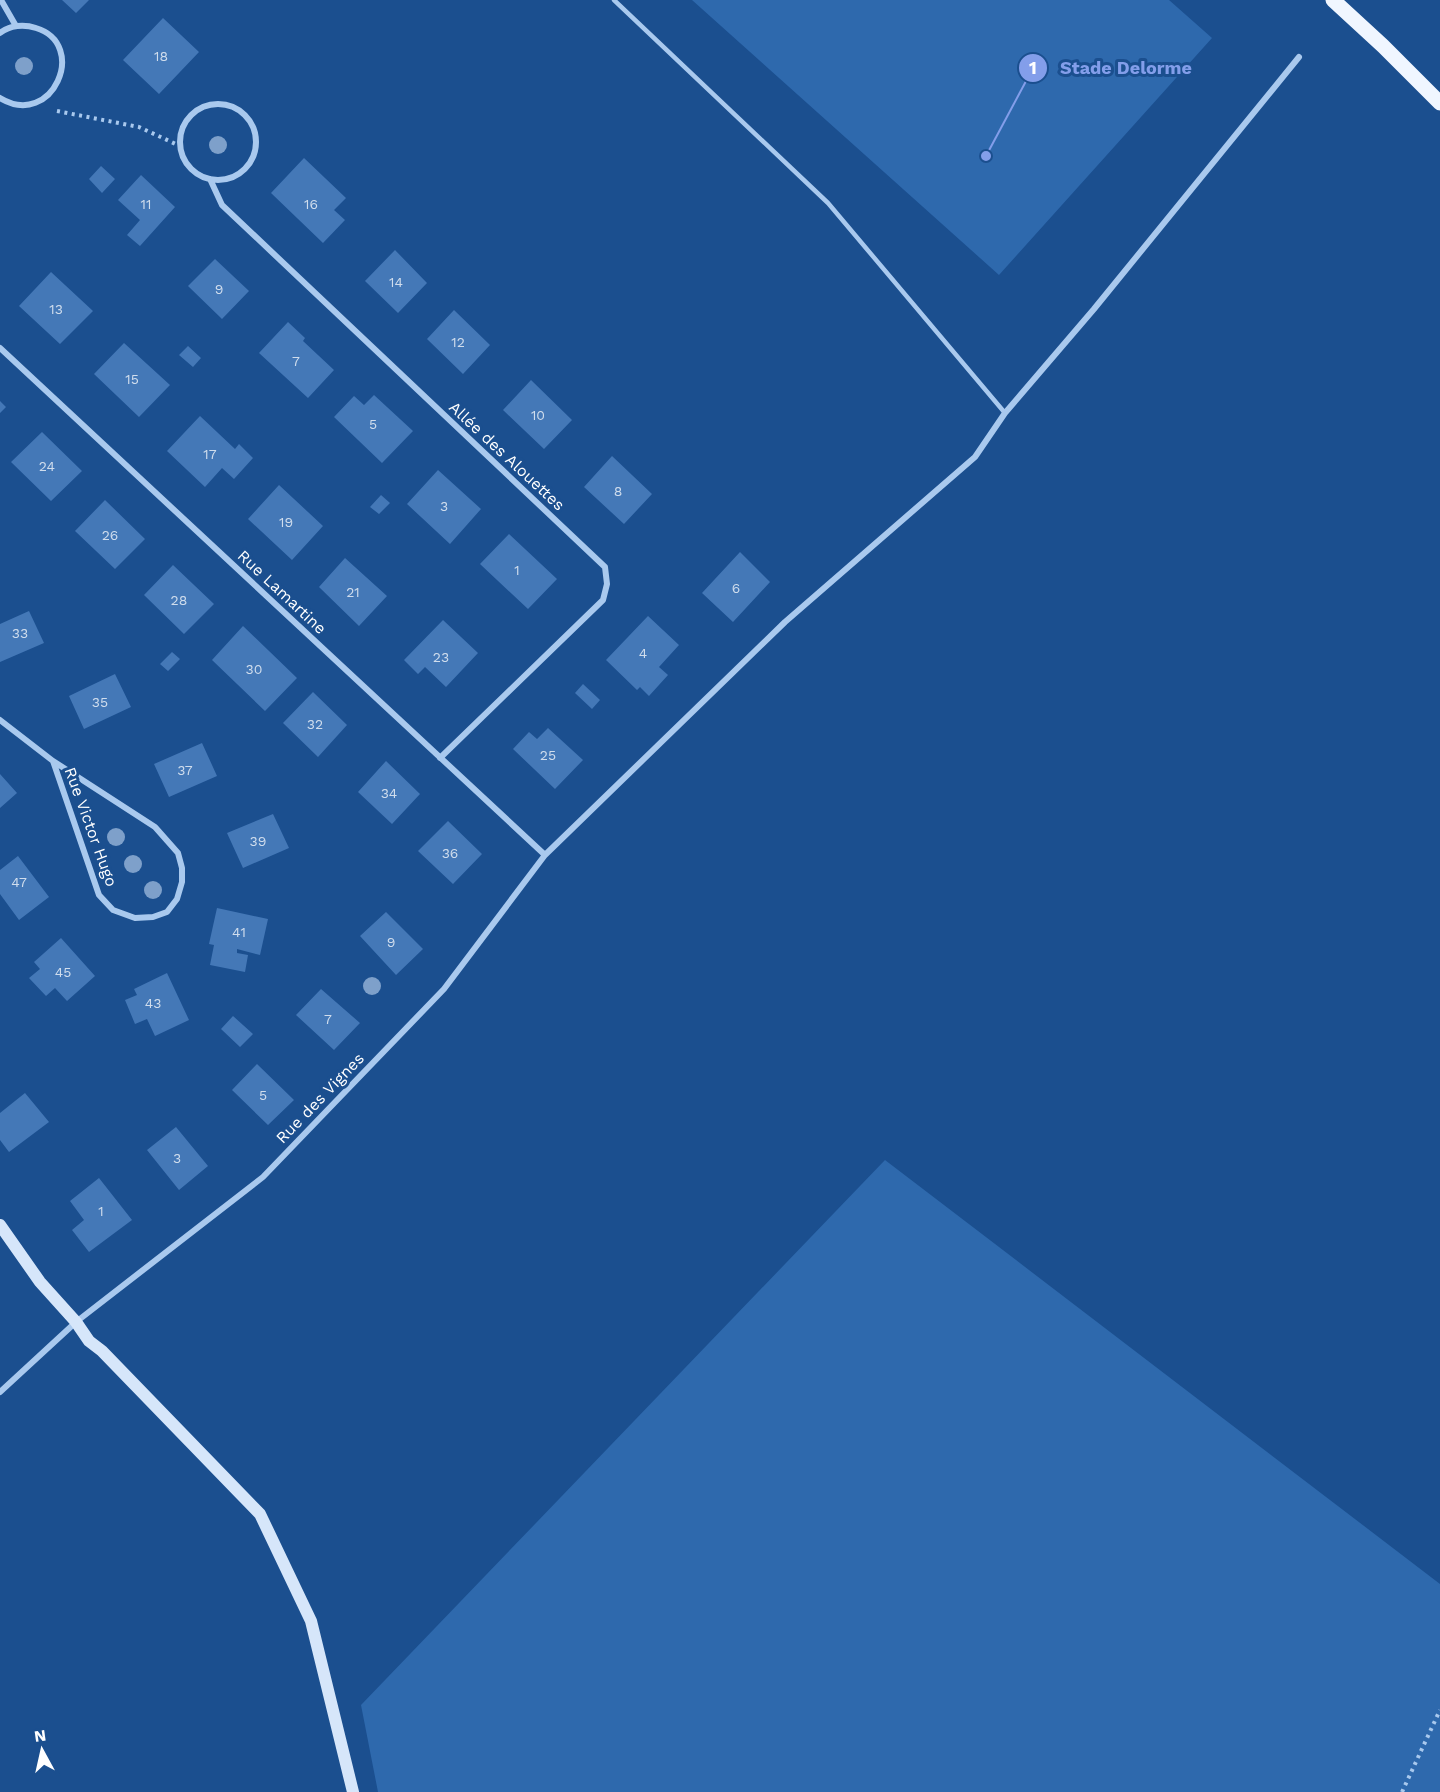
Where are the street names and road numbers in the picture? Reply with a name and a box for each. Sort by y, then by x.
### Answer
street label: Allée des Alouettes [445,398,569,514]
street label: Rue Lamartine [234,546,330,638]
street label: Rue Victor Hugo [61,765,121,889]
street label: Rue des Vignes [272,1049,368,1147]

